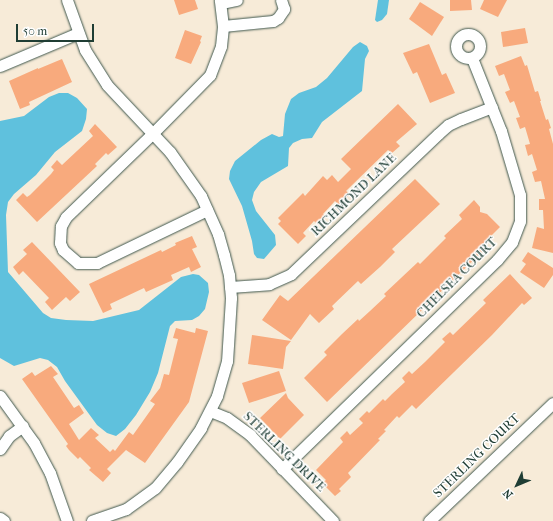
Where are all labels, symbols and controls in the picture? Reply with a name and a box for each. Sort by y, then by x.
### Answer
scale bar [18,16,96,42]
text: 50 m [23,24,47,38]
street label: RICHMOND LANE [308,150,400,240]
street label: CHELSEA COURT [414,235,500,321]
street label: STERLING DRIVE [240,409,328,495]
street label: STERLING COURT [431,411,523,501]
north arrow [497,465,537,505]

